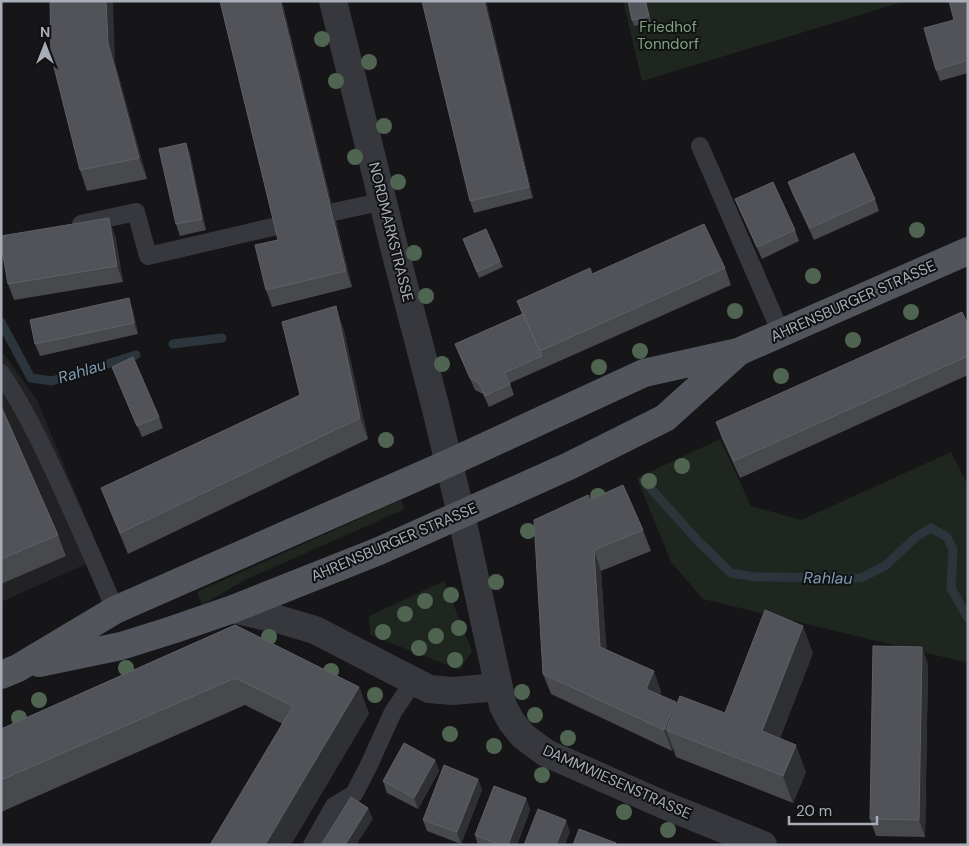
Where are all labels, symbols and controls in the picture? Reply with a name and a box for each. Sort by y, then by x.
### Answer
park label: Friedhof Tonndorf [637,17,699,54]
north arrow [20,20,70,70]
text: N [40,23,50,41]
street label: NORDMARKSTRASSE [364,160,418,304]
street label: AHRENSBURGER STRASSE [767,256,939,346]
water label: Rahlau [55,354,109,388]
street label: AHRENSBURGER STRASSE [308,498,480,586]
water label: Rahlau [803,567,853,589]
street label: DAMMWIESENSTRASSE [540,740,694,824]
scale bar [789,794,876,826]
text: 20 m [796,801,832,821]

